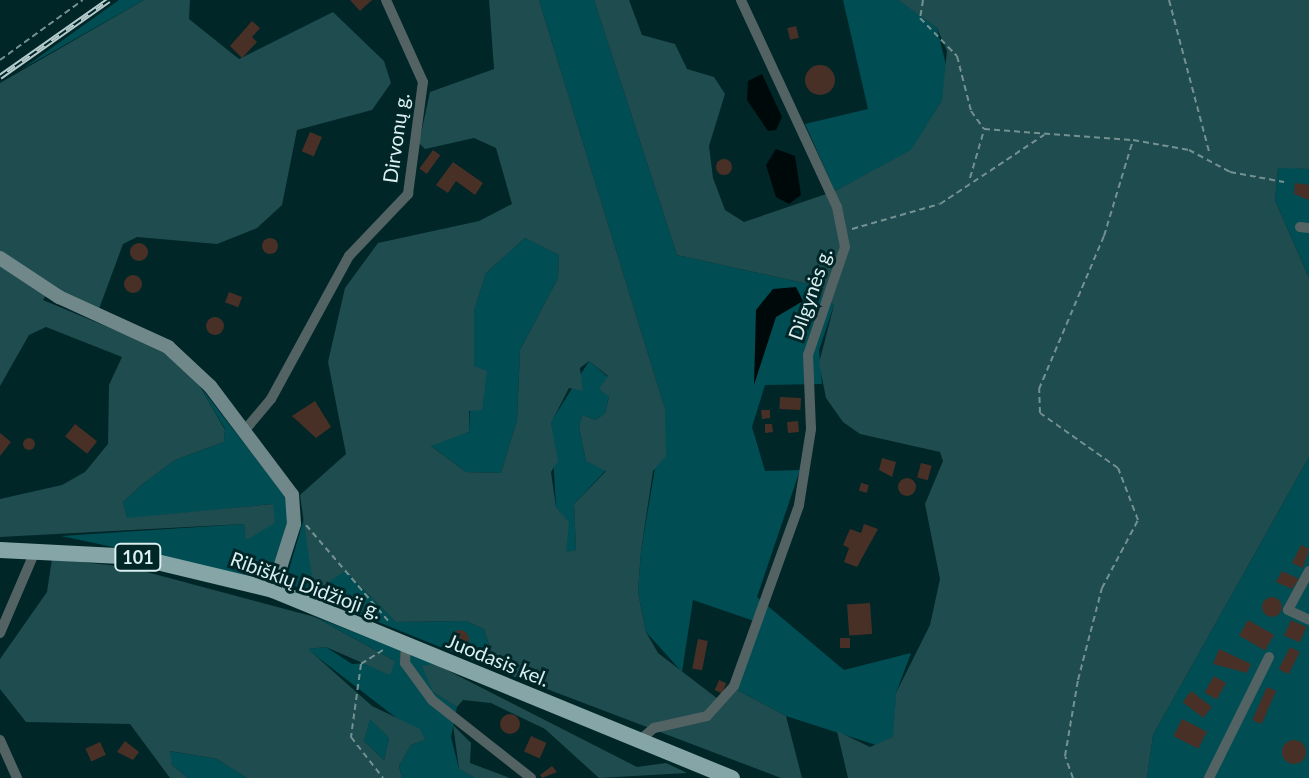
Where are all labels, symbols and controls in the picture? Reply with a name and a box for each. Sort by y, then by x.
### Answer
street label: Dirvonų g. [378,91,414,185]
street label: Dilgynės g. [783,245,837,343]
road number: 101 [114,543,162,571]
street label: Ribiškių Didžioji g. [227,547,385,623]
street label: Juodasis kel. [443,629,553,691]

